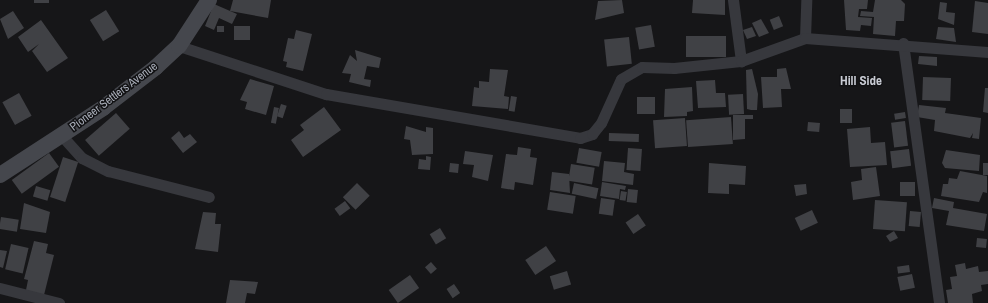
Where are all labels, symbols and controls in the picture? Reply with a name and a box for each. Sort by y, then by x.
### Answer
street label: Pioneer Settlers Avenue [67,59,161,135]
district label: Hill Side [840,73,882,89]

